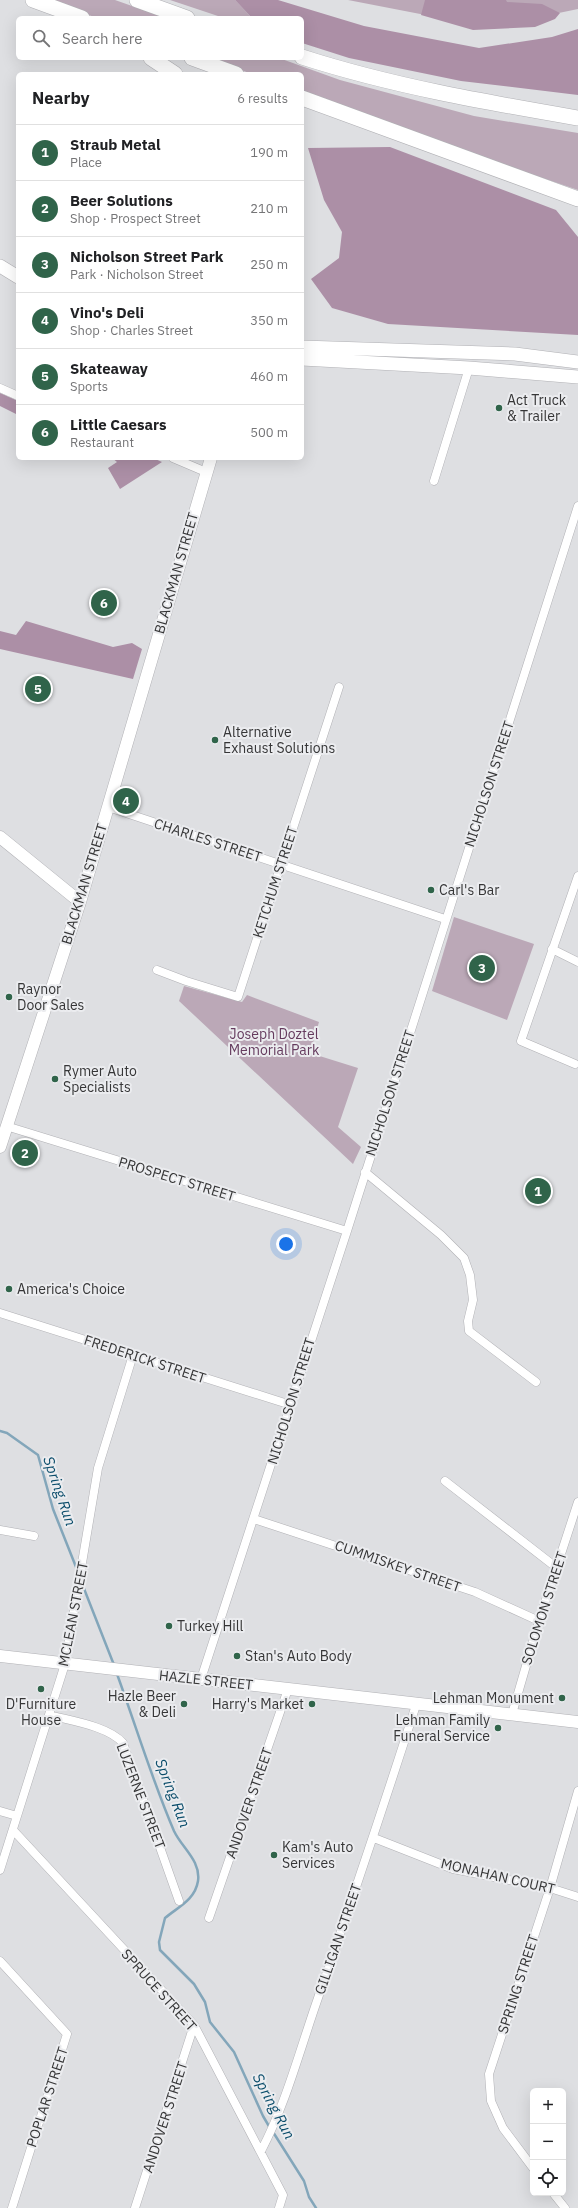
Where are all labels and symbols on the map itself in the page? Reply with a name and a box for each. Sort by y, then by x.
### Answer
place label: Act Truck & Trailer [507,391,567,425]
marker: Act Truck & Trailer [494,403,504,413]
street label: BLACKMAN STREET [150,510,202,636]
pin: 6 [91,588,117,618]
pin: 5 [25,674,51,704]
street label: NICHOLSON STREET [460,719,518,849]
place label: Alternative Exhaust Solutions [223,723,336,757]
marker: Alternative Exhaust Solutions [210,735,220,745]
pin: 4 [113,786,139,816]
street label: CHARLES STREET [152,814,264,866]
street label: BLACKMAN STREET [57,821,111,947]
street label: KETCHUM STREET [248,824,302,940]
place label: Carl's Bar [439,881,499,899]
marker: Carl's Bar [426,885,436,895]
pin: 3 [469,953,495,983]
place label: Raynor Door Sales [17,980,85,1014]
marker: Raynor Door Sales [4,992,14,1002]
park label: Joseph Doztel Memorial Park [229,1025,320,1059]
street label: NICHOLSON STREET [361,1028,419,1158]
place label: Rymer Auto Specialists [63,1062,137,1096]
marker: Rymer Auto Specialists [50,1074,60,1084]
pin: 2 [12,1138,38,1168]
street label: PROSPECT STREET [116,1153,238,1205]
pin: 1 [525,1176,551,1206]
your location [276,1234,296,1254]
place label: America's Choice [17,1280,125,1298]
marker: America's Choice [4,1284,14,1294]
street label: FREDERICK STREET [82,1331,208,1387]
street label: NICHOLSON STREET [263,1335,319,1467]
water label: Spring Run [39,1454,81,1528]
street label: CUMMISKEY STREET [333,1536,463,1596]
street label: SOLOMON STREET [517,1549,571,1667]
street label: MCLEAN STREET [54,1560,92,1668]
place label: Turkey Hill [177,1617,244,1635]
marker: Turkey Hill [164,1621,174,1631]
place label: Stan's Auto Body [245,1647,352,1665]
marker: Stan's Auto Body [232,1651,242,1661]
street label: HAZLE STREET [158,1666,254,1694]
marker: D'Furniture House [36,1684,46,1694]
place label: Hazle Beer & Deli [108,1687,176,1721]
place label: Lehman Monument [433,1689,554,1707]
marker: Lehman Monument [557,1693,567,1703]
place label: D'Furniture House [6,1695,76,1729]
place label: Harry's Market [212,1695,304,1713]
marker: Hazle Beer & Deli [179,1699,189,1709]
marker: Harry's Market [307,1699,317,1709]
place label: Lehman Family Funeral Service [393,1711,490,1745]
marker: Lehman Family Funeral Service [493,1723,503,1733]
street label: LUZERNE STREET [113,1741,169,1851]
street label: ANDOVER STREET [222,1745,276,1861]
water label: Spring Run [151,1756,195,1830]
place label: Kam's Auto Services [282,1838,353,1872]
marker: Kam's Auto Services [269,1850,279,1860]
street label: MONAHAN COURT [439,1854,557,1898]
street label: GILLIGAN STREET [311,1881,365,1997]
street label: SPRING STREET [493,1932,543,2036]
street label: SPRUCE STREET [117,1945,201,2035]
street label: POPLAR STREET [22,2044,72,2150]
street label: ANDOVER STREET [138,2059,192,2175]
water label: Spring Run [249,2070,299,2142]

